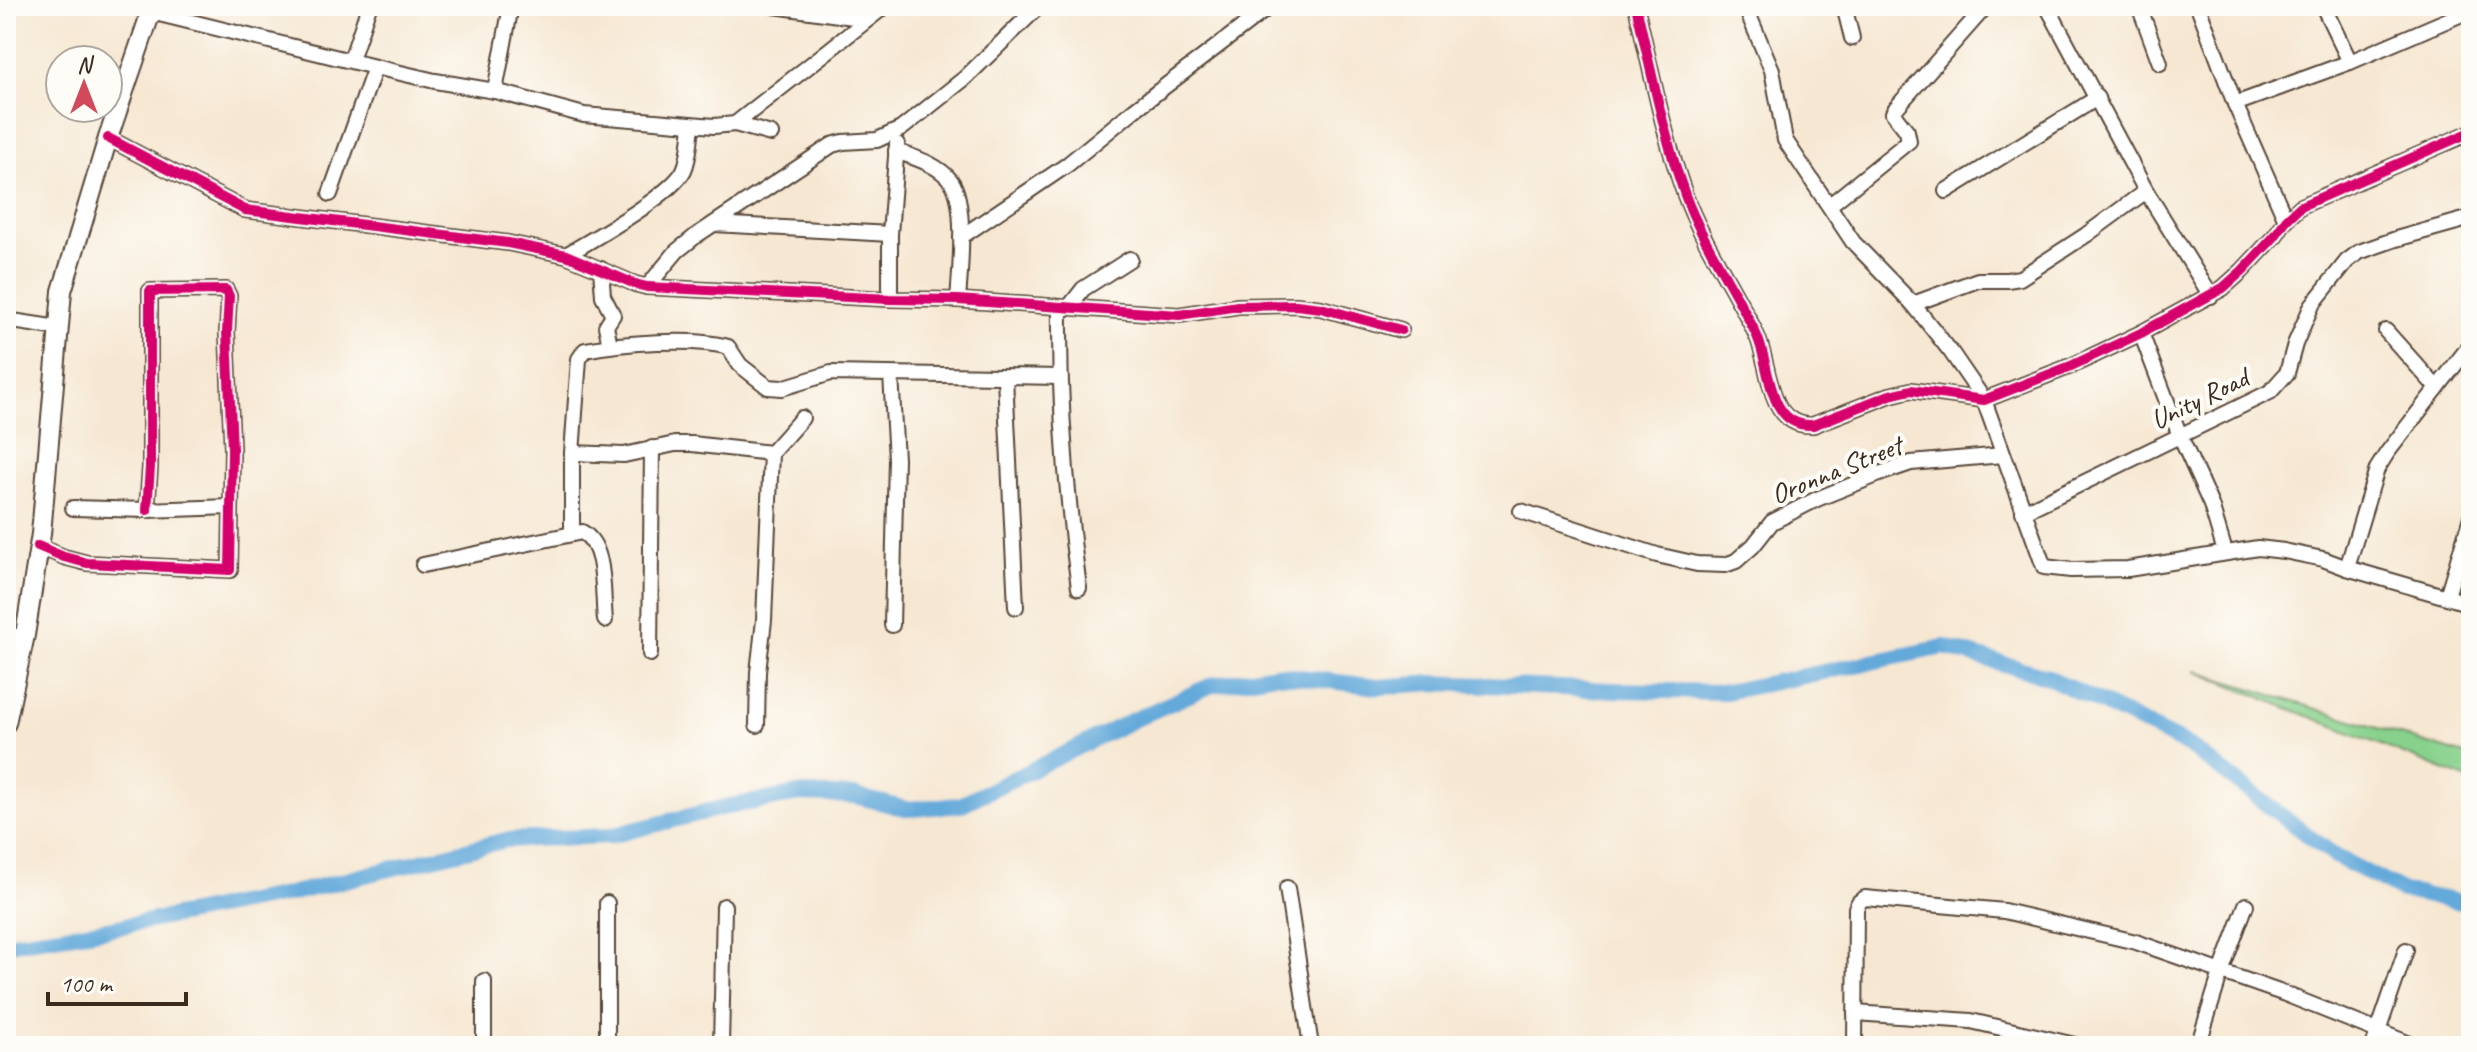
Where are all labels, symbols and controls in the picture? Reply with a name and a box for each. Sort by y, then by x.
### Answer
north arrow [44,44,124,124]
text: N [77,51,94,79]
street label: Unity Road [2145,358,2257,437]
street label: Oronna Street [1766,426,1910,512]
scale bar [48,956,186,1006]
text: 100 m [60,969,114,999]

